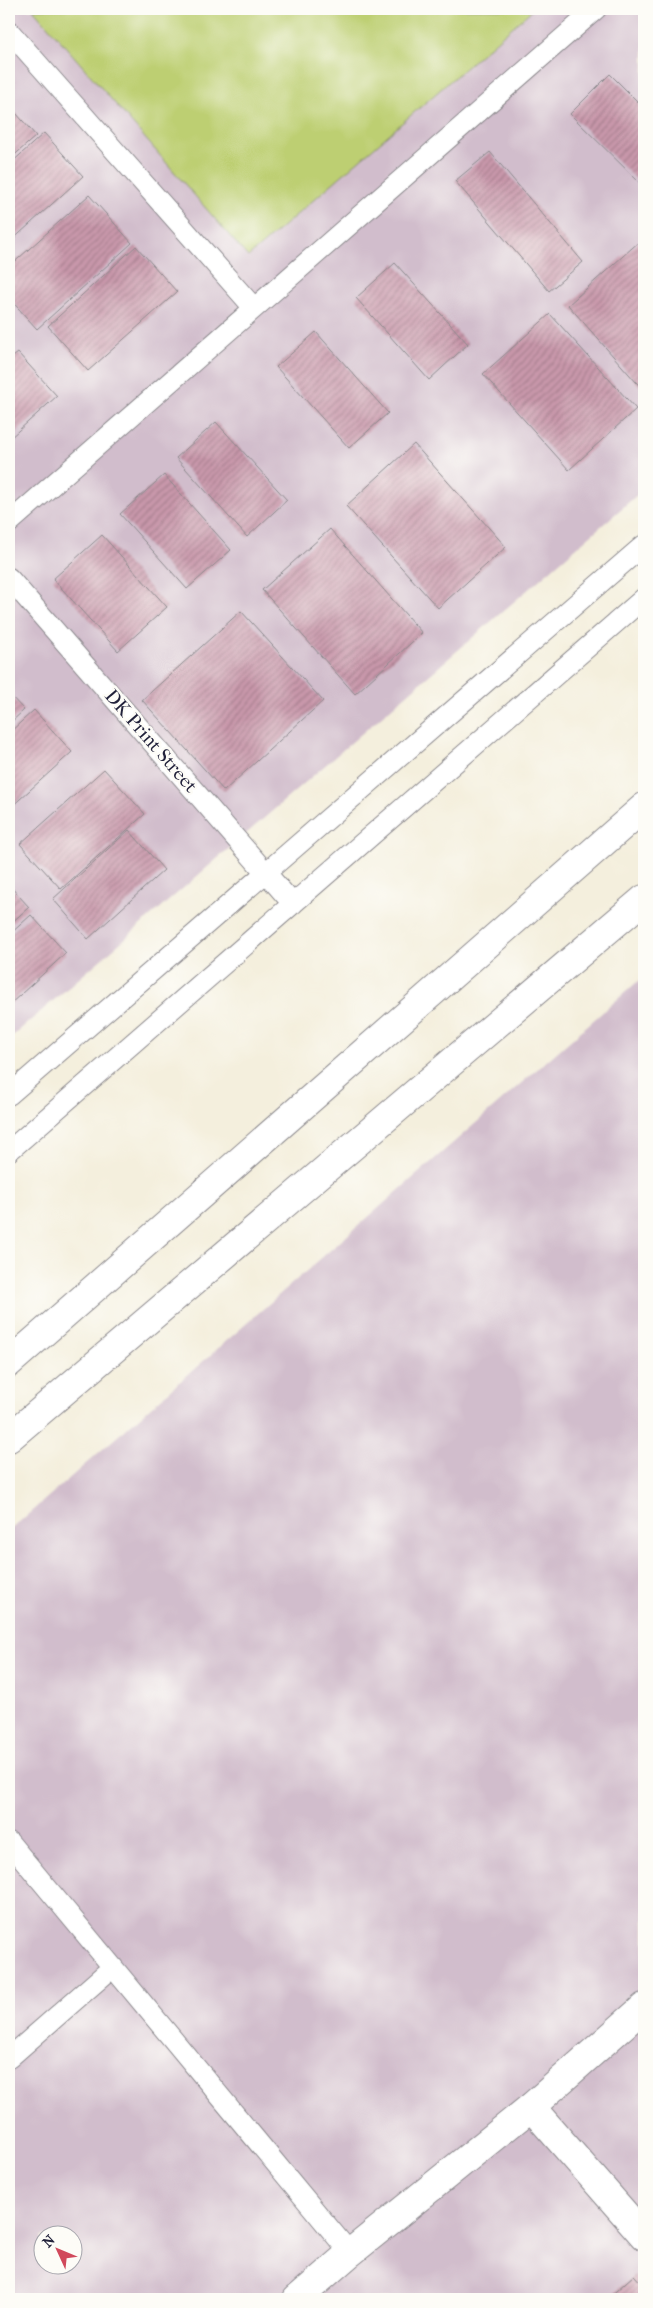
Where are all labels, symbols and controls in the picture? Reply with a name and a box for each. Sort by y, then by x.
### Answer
street label: DK Print Street [100,685,202,797]
north arrow [32,2226,82,2276]
text: N [39,2231,59,2251]

